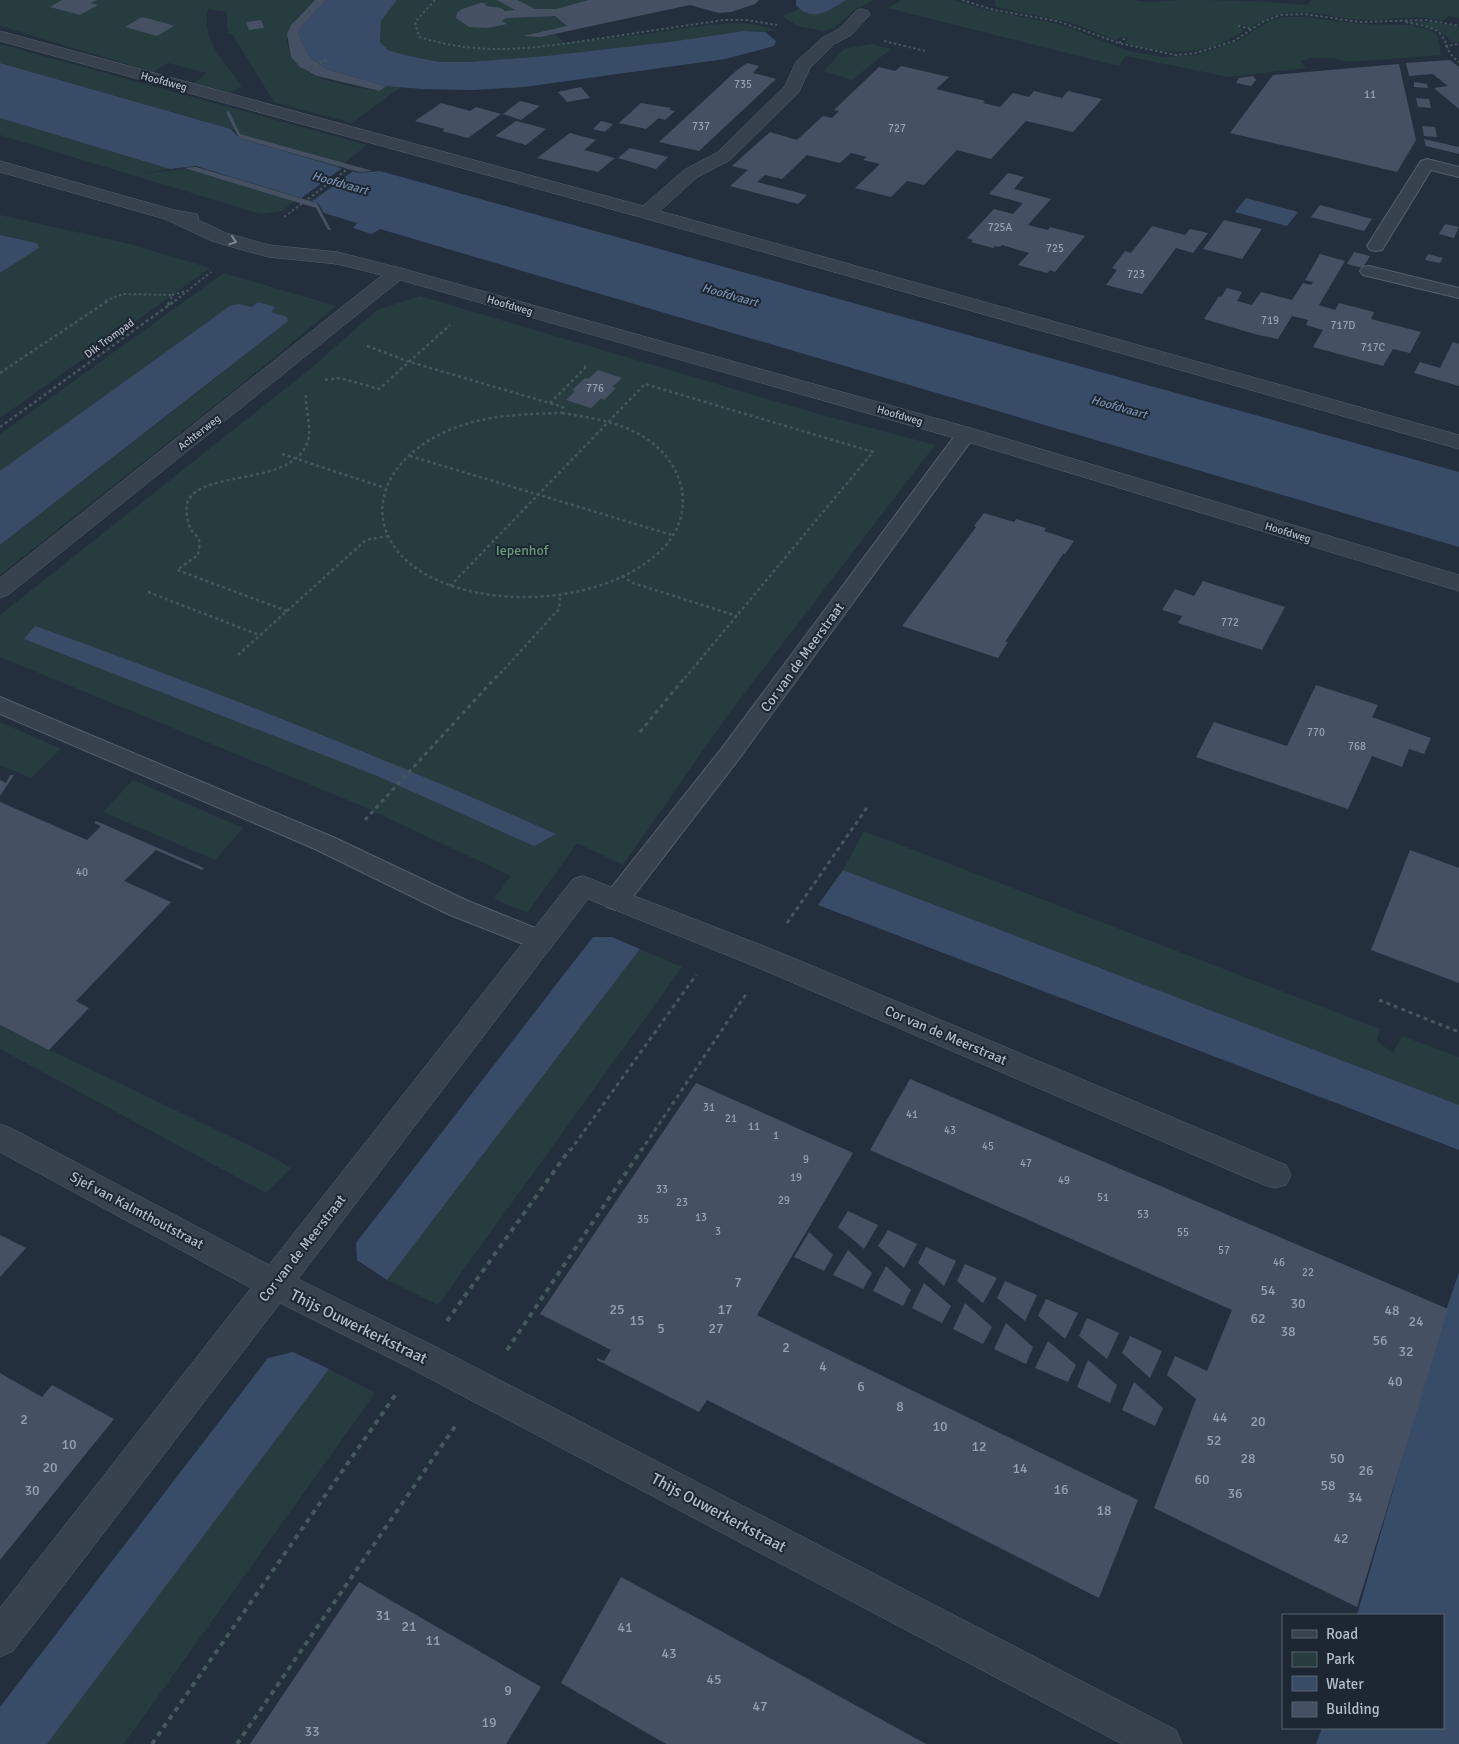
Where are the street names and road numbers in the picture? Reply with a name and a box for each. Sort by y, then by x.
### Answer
street label: Hoofdweg [139,69,189,94]
street label: Hoofdweg [485,293,535,318]
street label: Dik Trompad [82,316,137,361]
street label: Hoofdweg [875,403,925,428]
street label: Achterweg [175,412,223,453]
street label: Hoofdweg [1263,519,1313,546]
street label: Cor van de Meerstraat [757,599,848,715]
street label: Cor van de Meerstraat [882,1002,1010,1069]
street label: Sjef van Kalmthoutstraat [67,1168,206,1253]
street label: Cor van de Meerstraat [255,1191,349,1305]
street label: Thijs Ouwerkerkstraat [287,1285,431,1369]
street label: Thijs Ouwerkerkstraat [648,1469,790,1557]

